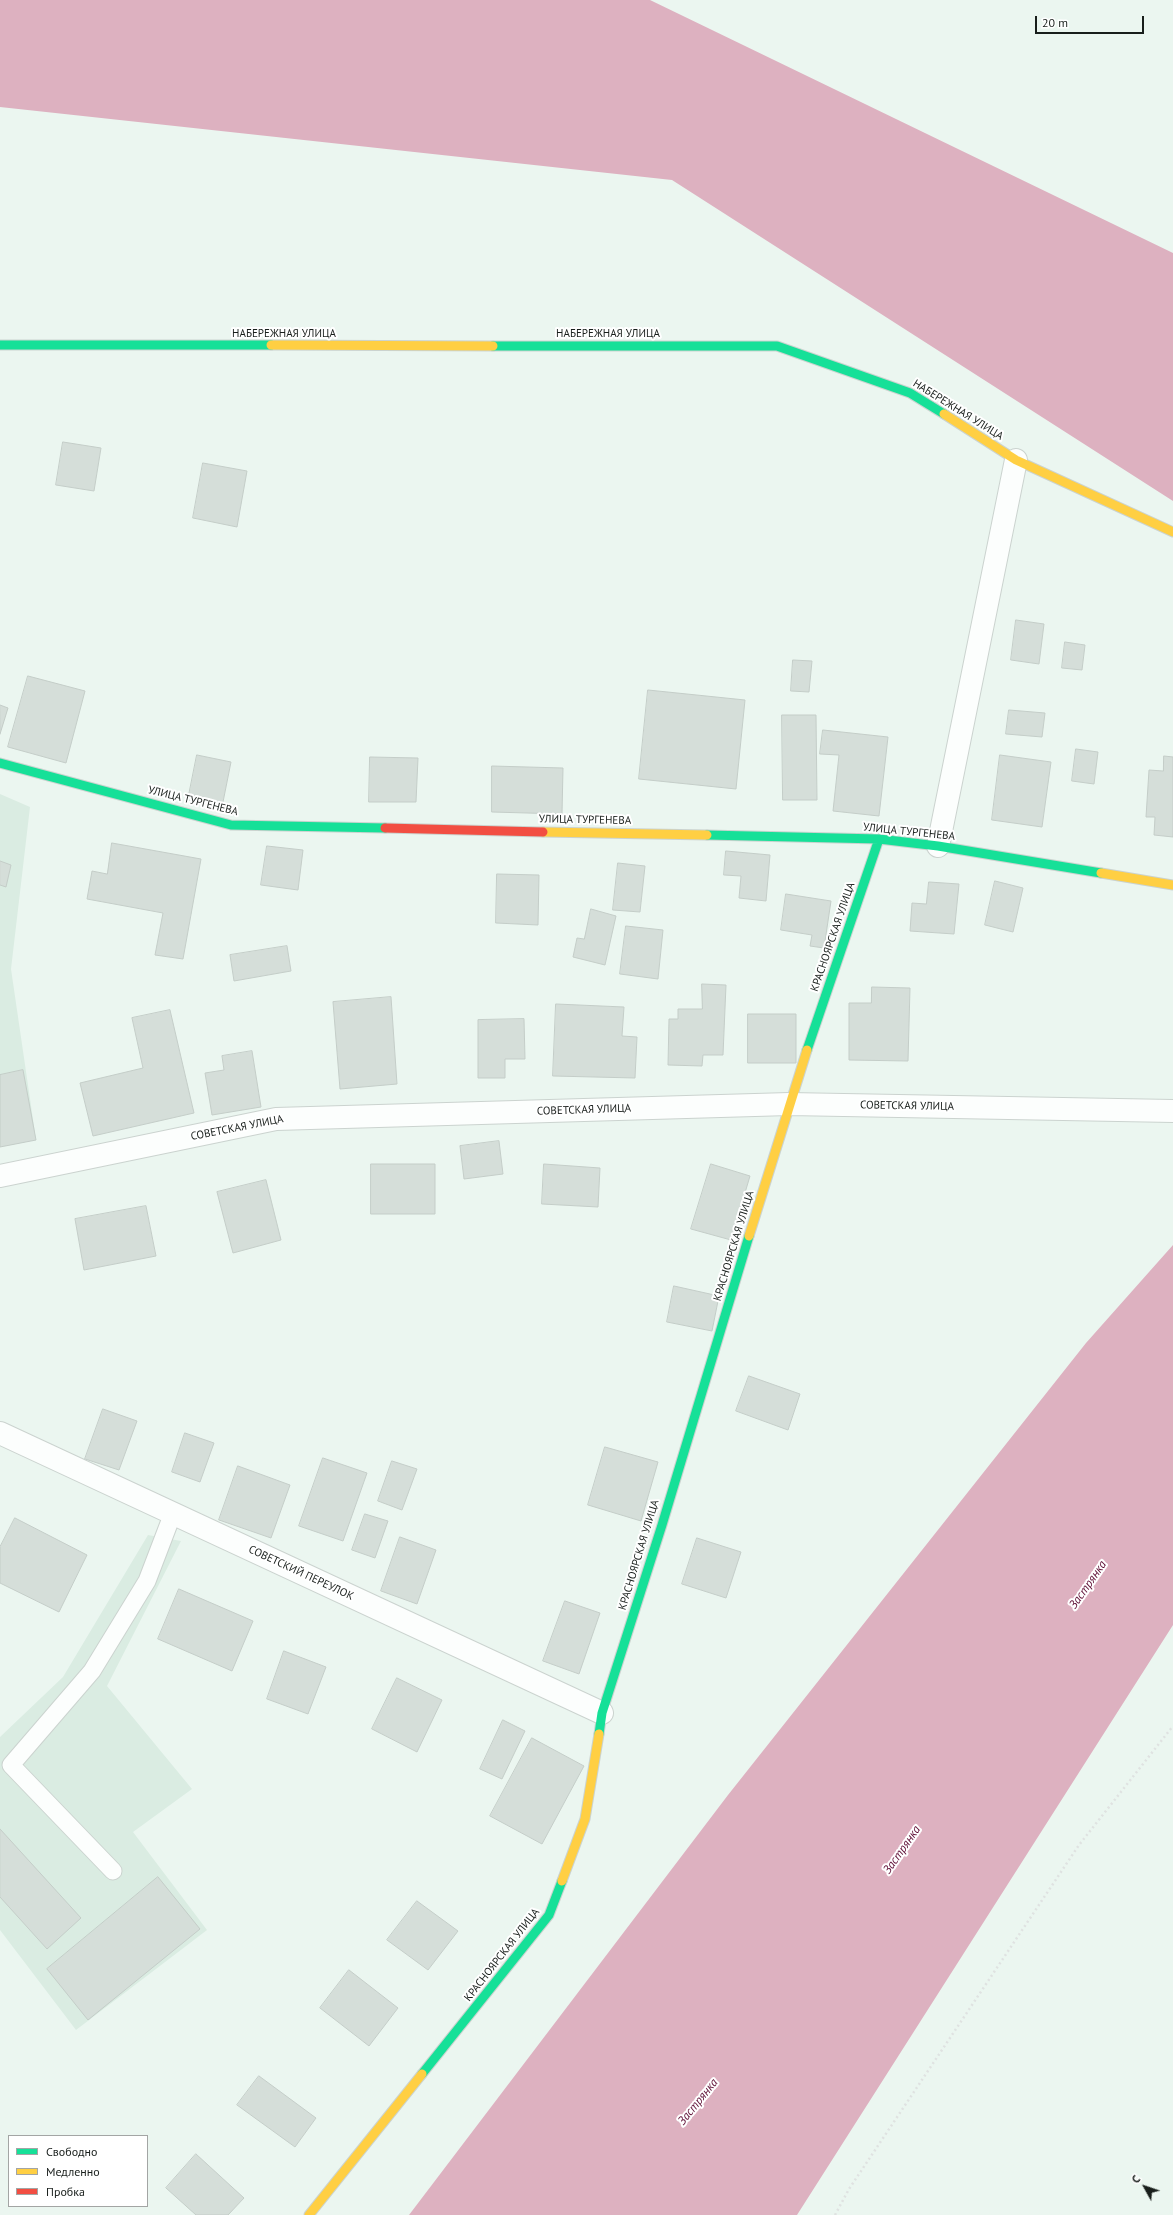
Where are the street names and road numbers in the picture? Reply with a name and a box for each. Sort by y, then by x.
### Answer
street label: НАБЕРЕЖНАЯ УЛИЦА [232,327,336,341]
street label: НАБЕРЕЖНАЯ УЛИЦА [556,327,660,341]
street label: НАБЕРЕЖНАЯ УЛИЦА [910,377,1006,443]
street label: УЛИЦА ТУРГЕНЕВА [147,783,239,819]
street label: УЛИЦА ТУРГЕНЕВА [539,813,631,827]
street label: УЛИЦА ТУРГЕНЕВА [862,821,956,843]
street label: КРАСНОЯРСКАЯ УЛИЦА [808,881,858,993]
street label: СОВЕТСКАЯ УЛИЦА [860,1099,954,1113]
street label: СОВЕТСКАЯ УЛИЦА [537,1102,631,1118]
street label: СОВЕТСКАЯ УЛИЦА [190,1113,284,1143]
street label: КРАСНОЯРСКАЯ УЛИЦА [711,1189,757,1303]
street label: КРАСНОЯРСКАЯ УЛИЦА [616,1498,662,1612]
street label: СОВЕТСКИЙ ПЕРЕУЛОК [246,1543,356,1603]
street label: КРАСНОЯРСКАЯ УЛИЦА [462,1906,542,2004]

